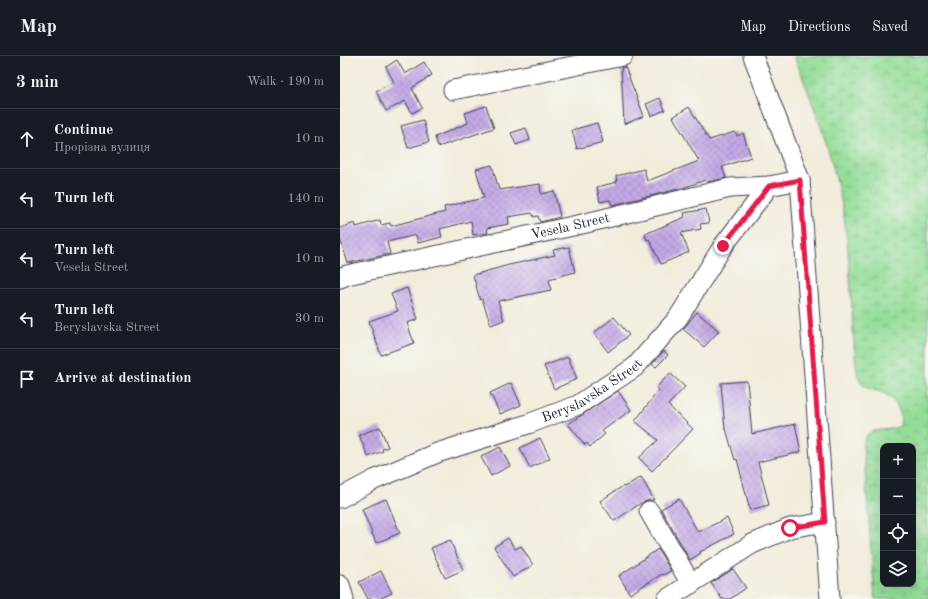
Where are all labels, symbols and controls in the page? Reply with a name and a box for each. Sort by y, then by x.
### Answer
text: Map [20,18,57,37]
text: Map [740,20,766,34]
text: Directions [788,20,850,34]
text: Saved [872,20,908,34]
text: 3 min [16,74,59,91]
text: Walk · 190 m [247,75,324,88]
text: Continue [54,123,113,138]
icon: ahead [16,128,38,150]
text: 10 m [295,132,324,145]
text: Прорізна вулиця [54,141,150,154]
icon: left [16,188,38,210]
text: Turn left [54,191,114,206]
text: 140 m [287,192,324,205]
street label: Vesela Street [529,211,611,242]
route end [714,237,732,255]
text: Turn left [54,243,114,258]
icon: left [16,248,38,270]
text: 10 m [295,252,324,265]
text: Vesela Street [54,261,128,274]
text: Turn left [54,303,114,318]
icon: left [16,308,38,330]
text: 30 m [295,312,324,325]
text: Beryslavska Street [54,321,160,334]
street label: Beryslavska Street [540,357,645,425]
icon: arrive [16,368,38,390]
text: Arrive at destination [54,371,192,386]
map controls [880,443,916,587]
button: + [880,443,916,479]
button: − [880,479,916,515]
button: locate [880,515,916,551]
route start [781,519,799,537]
button: layers [880,551,916,587]

